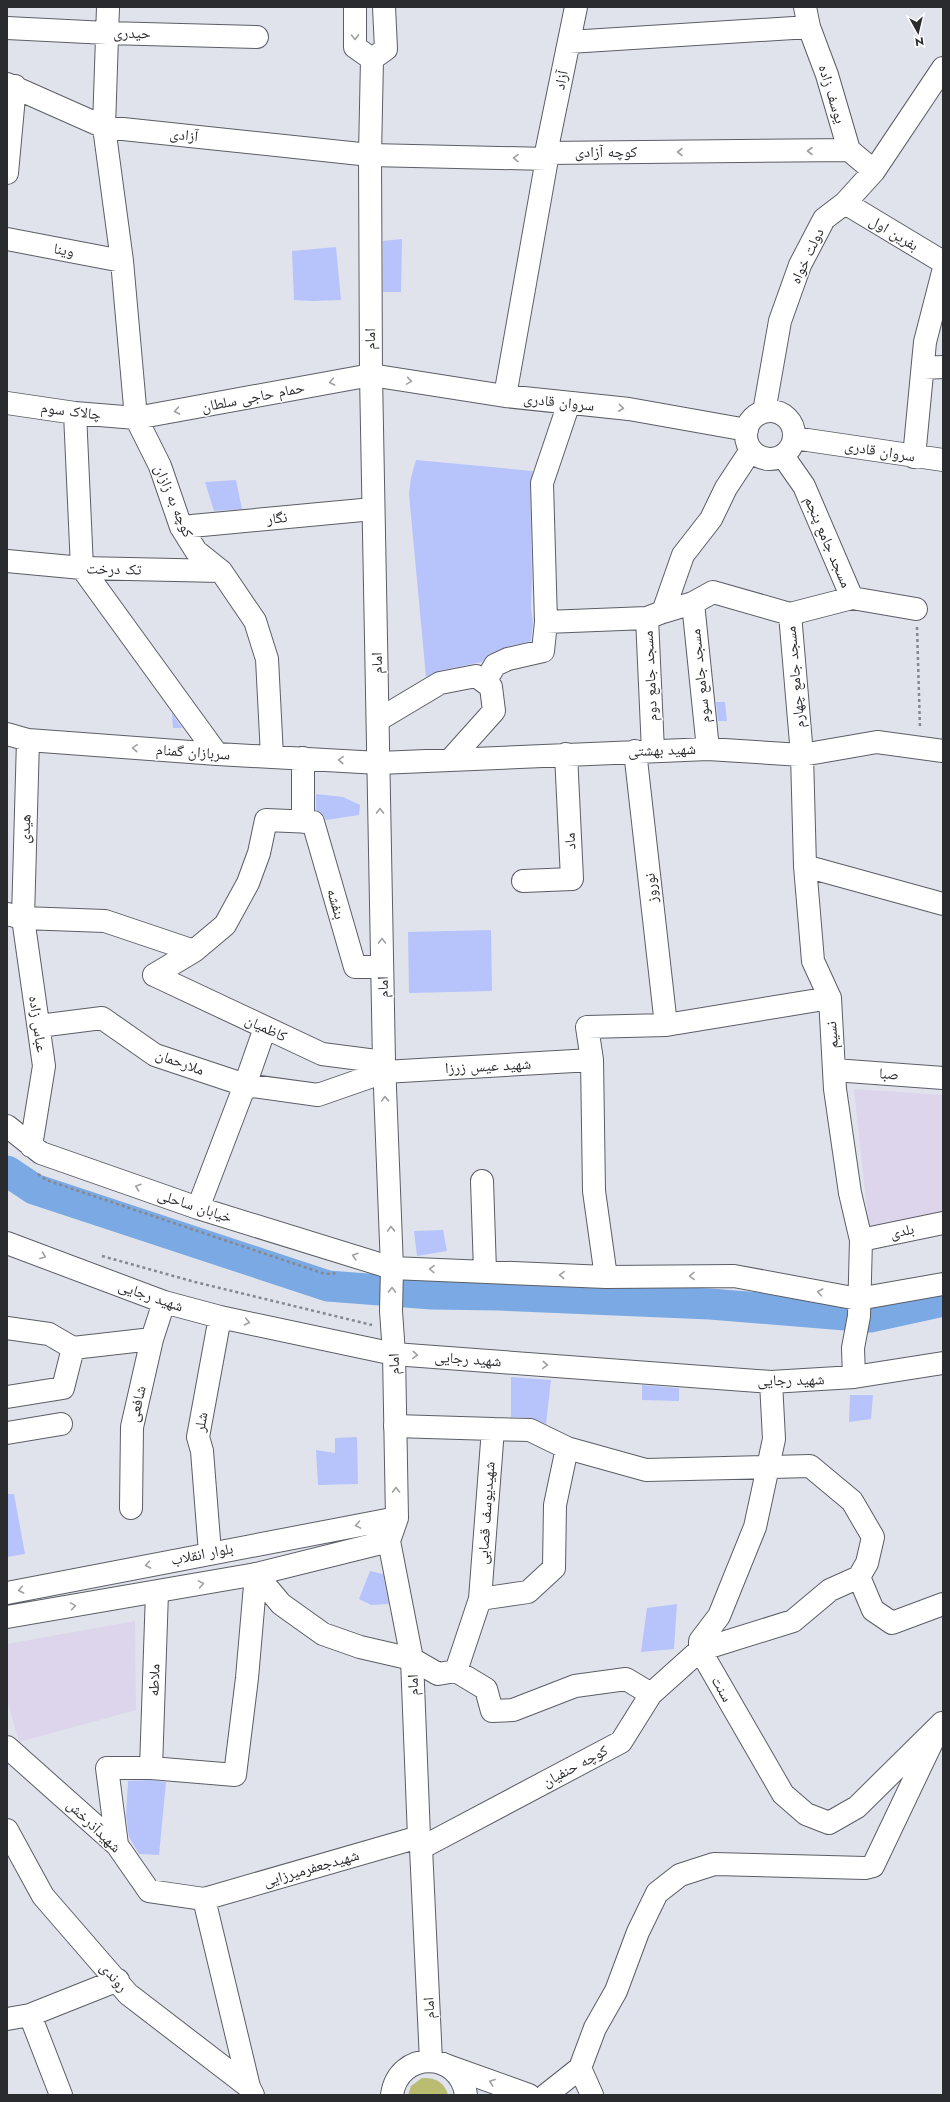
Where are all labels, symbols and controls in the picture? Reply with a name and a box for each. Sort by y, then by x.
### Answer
north arrow [898,12,938,52]
street label: حیدری [113,22,151,44]
text: N [914,33,925,50]
one-way arrow [351,34,359,40]
street label: یوسف زاده [813,62,851,126]
street label: آزاد [548,67,574,92]
street label: آزادی [169,123,200,148]
street label: کوچه آزادی [575,141,637,163]
one-way arrow [807,147,813,155]
one-way arrow [677,148,683,156]
one-way arrow [513,154,519,162]
street label: بفرین اول [865,210,923,256]
street label: دولت خواه [784,224,830,288]
street label: وینا [52,237,76,263]
street label: امام [359,328,381,350]
street label: حمام حاجی سلطان [200,376,307,418]
one-way arrow [406,376,412,385]
one-way arrow [329,377,335,386]
street label: سروان قادری [522,387,596,417]
street label: چالاک سوم [40,396,103,426]
one-way arrow [618,404,624,413]
one-way arrow [174,406,180,414]
street label: سروان قادری [843,435,917,467]
street label: کوچه به زازان [149,461,199,541]
street label: مسجد جامع پنجم [799,493,857,591]
street label: نگار [265,506,288,530]
street label: تک درخت [86,558,142,580]
street label: مسجد جامع چهارم [780,625,810,729]
street label: مسجد جامع سوم [684,628,716,724]
street label: مسجد جامع دوم [637,630,663,722]
street label: امام [366,652,388,674]
street label: سربازان گمنام [155,738,231,766]
street label: شهید بهشتی [628,738,697,762]
one-way arrow [132,743,138,752]
one-way arrow [338,756,344,765]
one-way arrow [376,808,384,814]
street label: هیدی [13,814,37,844]
street label: ماد [559,832,581,850]
street label: نوروز [639,872,664,905]
street label: بنفشه [321,886,351,922]
one-way arrow [378,938,386,944]
street label: امام [372,976,394,998]
street label: عباس زاده [23,994,53,1054]
street label: کاظمیان [241,1009,291,1047]
street label: نسیم [820,1021,844,1049]
street label: ملارحمان [153,1043,207,1081]
street label: شهید عیس زرزا [444,1053,532,1079]
street label: صبا [878,1062,900,1086]
one-way arrow [381,1096,390,1102]
one-way arrow [134,1183,141,1192]
street label: خیابان ساحلی [155,1184,236,1229]
street label: بلدی [888,1218,916,1244]
one-way arrow [386,1226,395,1232]
one-way arrow [40,1252,47,1260]
one-way arrow [352,1252,359,1261]
one-way arrow [429,1265,435,1273]
one-way arrow [559,1271,565,1279]
one-way arrow [689,1272,695,1280]
street label: شهید رجایی [116,1275,186,1317]
one-way arrow [388,1287,396,1293]
one-way arrow [817,1288,823,1296]
one-way arrow [244,1318,250,1326]
street label: شهید رجایی [434,1346,502,1372]
one-way arrow [412,1351,418,1360]
street label: امام [383,1353,405,1375]
one-way arrow [542,1360,548,1369]
street label: شهید رجایی [757,1368,825,1392]
street label: شافعی [122,1384,152,1424]
street label: شلر [188,1410,213,1434]
street label: شهیدیوسف قصابی [471,1461,501,1565]
one-way arrow [392,1487,400,1493]
one-way arrow [355,1520,362,1529]
street label: بلوار انقلاب [169,1537,235,1571]
one-way arrow [145,1560,151,1568]
one-way arrow [198,1580,204,1589]
one-way arrow [17,1585,24,1593]
one-way arrow [70,1602,76,1611]
street label: ملاطه [142,1663,166,1697]
street label: سنت [706,1672,738,1706]
street label: امام [402,1674,424,1696]
street label: کوچه حنفیان [538,1739,612,1793]
street label: شهیدآذرخش [62,1794,126,1858]
street label: شهیدجعفرمیرزایی [260,1844,362,1892]
street label: روندی [95,1957,133,1997]
street label: امام [417,1997,441,2019]
one-way arrow [489,2078,496,2086]

